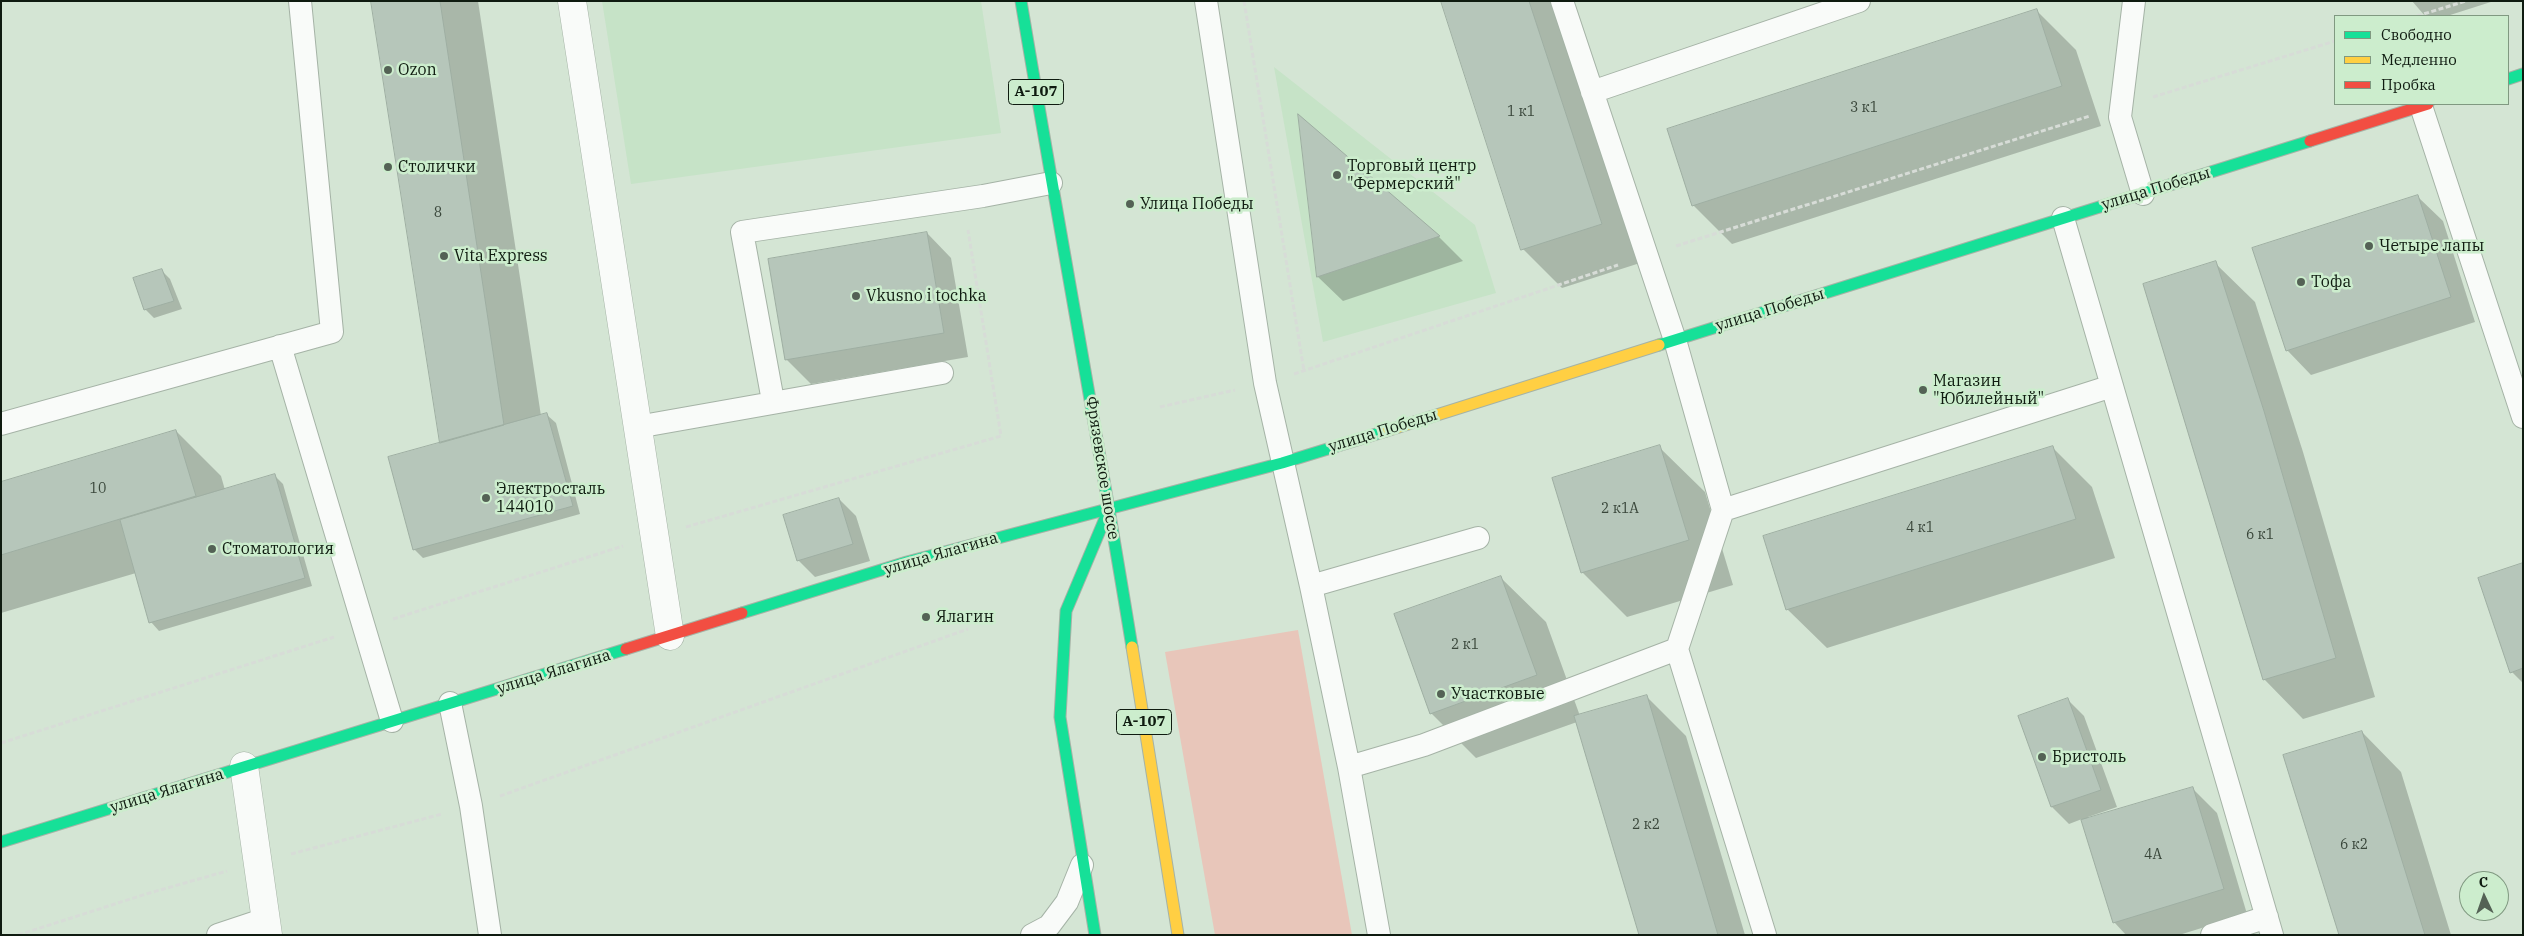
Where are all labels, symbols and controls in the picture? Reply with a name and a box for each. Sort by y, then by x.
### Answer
legend [2334,15,2509,105]
text: Свободно [2381,25,2452,44]
text: Медленно [2381,50,2457,69]
place label: Ozon [398,60,437,80]
marker: Ozon [382,64,394,76]
text: Пробка [2381,75,2436,94]
road number: А-107 [1008,80,1064,104]
house number: 3 к1 [1850,100,1878,116]
house number: 1 к1 [1507,104,1535,120]
place label: Торговый центр "Фермерский" [1347,156,1476,194]
place label: Столички [398,157,476,177]
marker: Столички [382,161,394,173]
street label: улица Победы [2099,163,2213,215]
marker: Торговый центр "Фермерский" [1331,169,1343,181]
place label: Улица Победы [1140,194,1254,214]
marker: Улица Победы [1124,198,1136,210]
house number: 8 [434,205,442,221]
place label: Четыре лапы [2379,236,2484,256]
marker: Четыре лапы [2363,240,2375,252]
place label: Vita Express [454,246,548,266]
marker: Vita Express [438,250,450,262]
place label: Тофа [2311,272,2351,292]
marker: Тофа [2295,276,2307,288]
street label: улица Победы [1713,284,1827,336]
place label: Vkusno i tochka [866,286,986,306]
marker: Vkusno i tochka [850,290,862,302]
place label: Магазин "Юбилейный" [1933,371,2044,409]
marker: Магазин "Юбилейный" [1917,384,1929,396]
street label: Фрязевское шоссе [1081,395,1123,541]
street label: улица Победы [1326,405,1440,457]
place label: Электросталь 144010 [496,479,605,517]
house number: 10 [90,481,106,497]
marker: Электросталь 144010 [480,492,492,504]
house number: 2 к1А [1601,501,1639,517]
house number: 4 к1 [1906,520,1934,536]
house number: 6 к1 [2246,527,2274,543]
street label: улица Ялагина [882,529,1000,579]
place label: Стоматология [222,539,334,559]
marker: Стоматология [206,543,218,555]
place label: Ялагин [936,607,994,627]
marker: Ялагин [920,611,932,623]
house number: 2 к1 [1451,637,1479,653]
street label: улица Ялагина [495,646,613,698]
place label: Участковые [1451,684,1545,704]
marker: Участковые [1435,688,1447,700]
road number: А-107 [1116,710,1172,734]
place label: Бристоль [2052,747,2126,767]
marker: Бристоль [2036,751,2048,763]
street label: улица Ялагина [108,765,226,817]
house number: 2 к2 [1632,817,1660,833]
house number: 6 к2 [2340,837,2368,853]
house number: 4А [2144,847,2162,863]
north arrow [2459,871,2509,921]
text: С [2478,873,2488,891]

